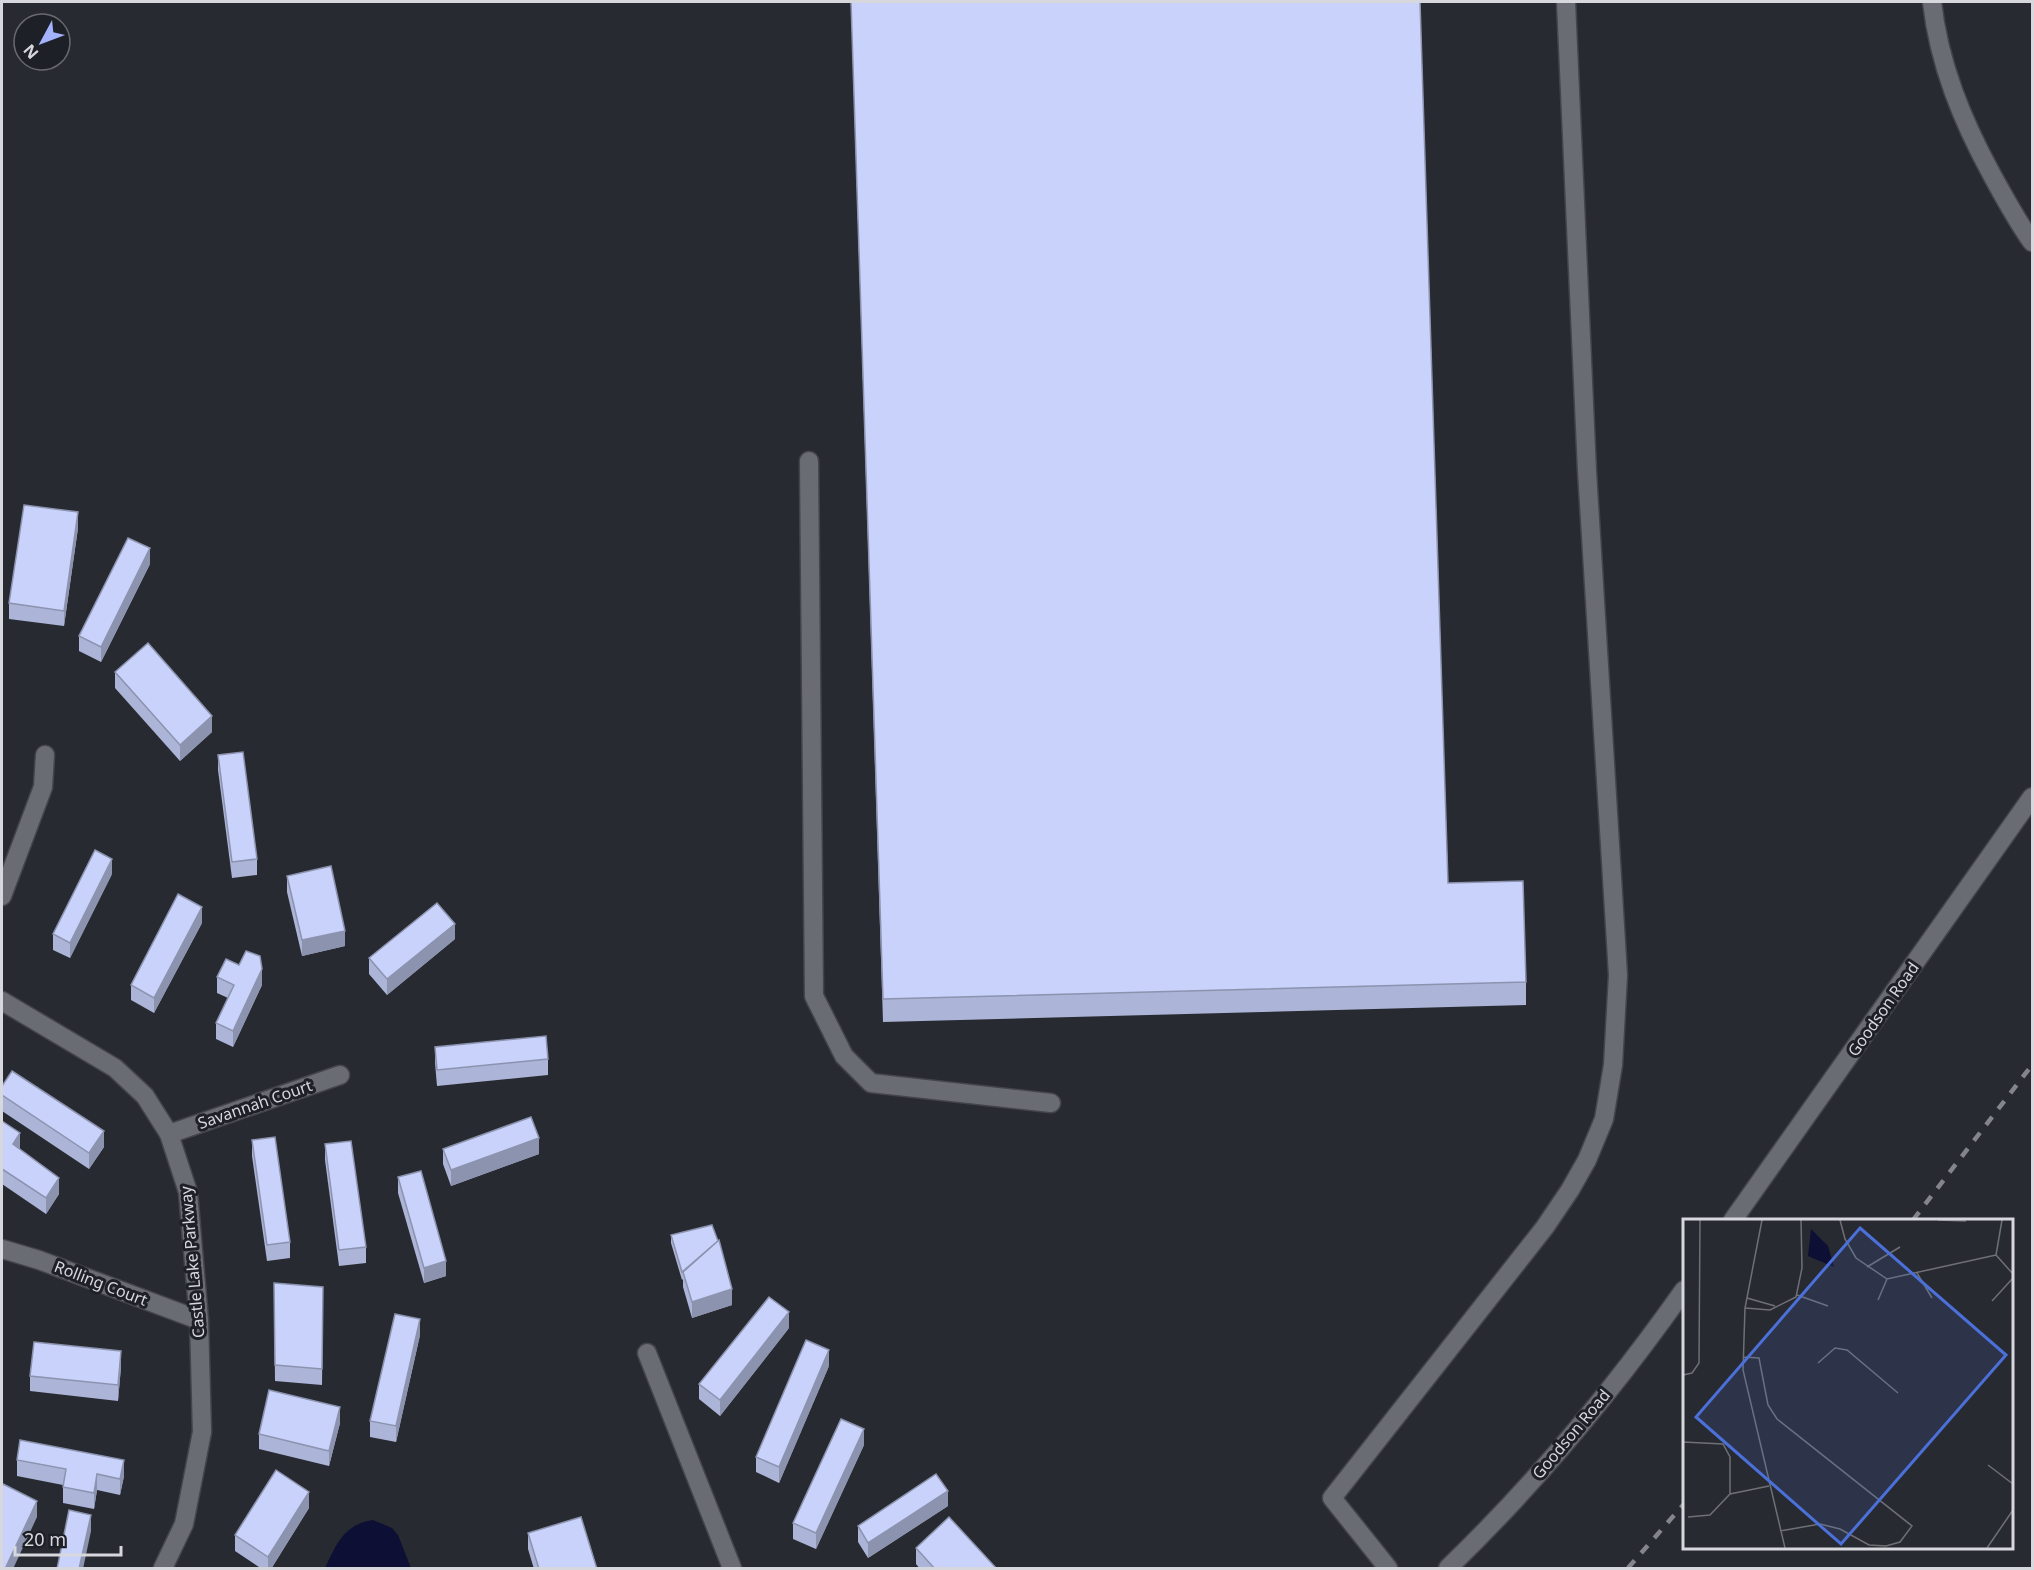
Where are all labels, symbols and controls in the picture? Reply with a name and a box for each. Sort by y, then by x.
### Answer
north arrow [12,12,72,72]
text: N [18,40,43,64]
street label: Goodson Road [1842,957,1924,1061]
street label: Savannah Court [195,1074,315,1134]
street label: Castle Lake Parkway [174,1184,210,1339]
inset map [1683,1219,2013,1549]
street label: Rolling Court [51,1255,151,1311]
street label: Goodson Road [1527,1385,1615,1483]
scale bar [15,1519,122,1557]
text: 20 m [24,1527,66,1551]

